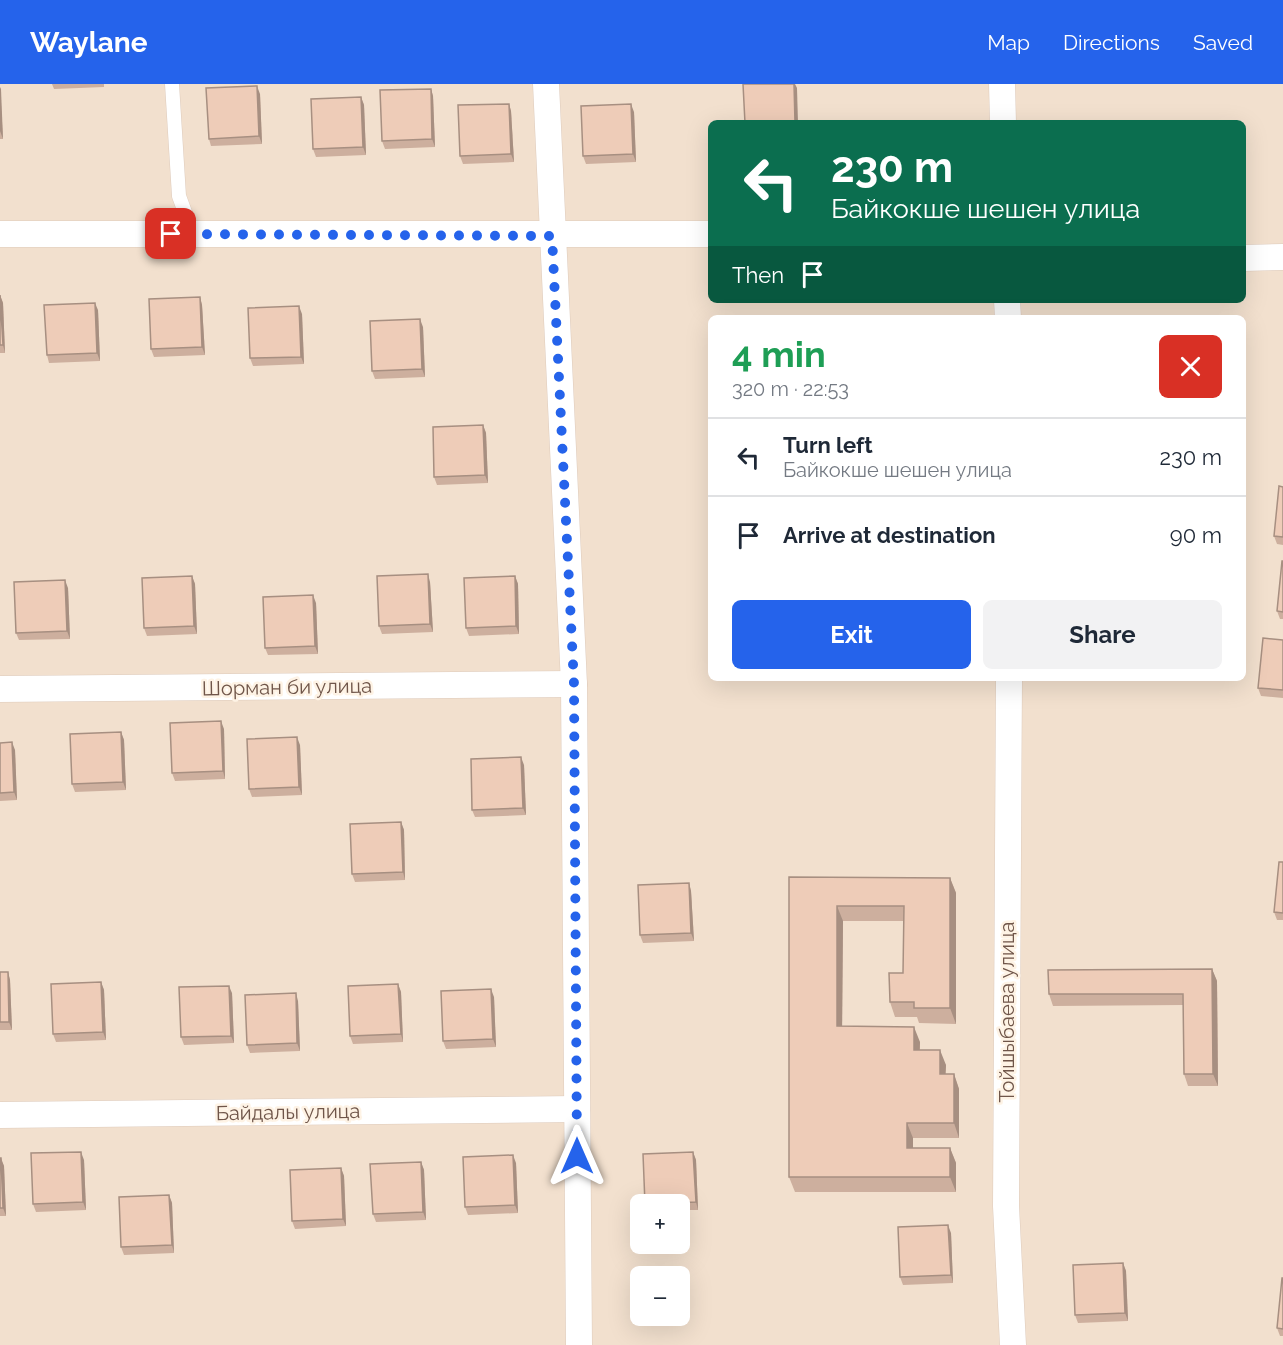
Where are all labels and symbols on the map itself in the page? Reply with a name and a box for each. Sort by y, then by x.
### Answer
pin [145,208,196,259]
street label: Шорман би улица [202,674,372,700]
street label: Тойшыбаева улица [995,922,1019,1102]
street label: Байдалы улица [216,1099,360,1125]
position arrow [545,1124,609,1188]

